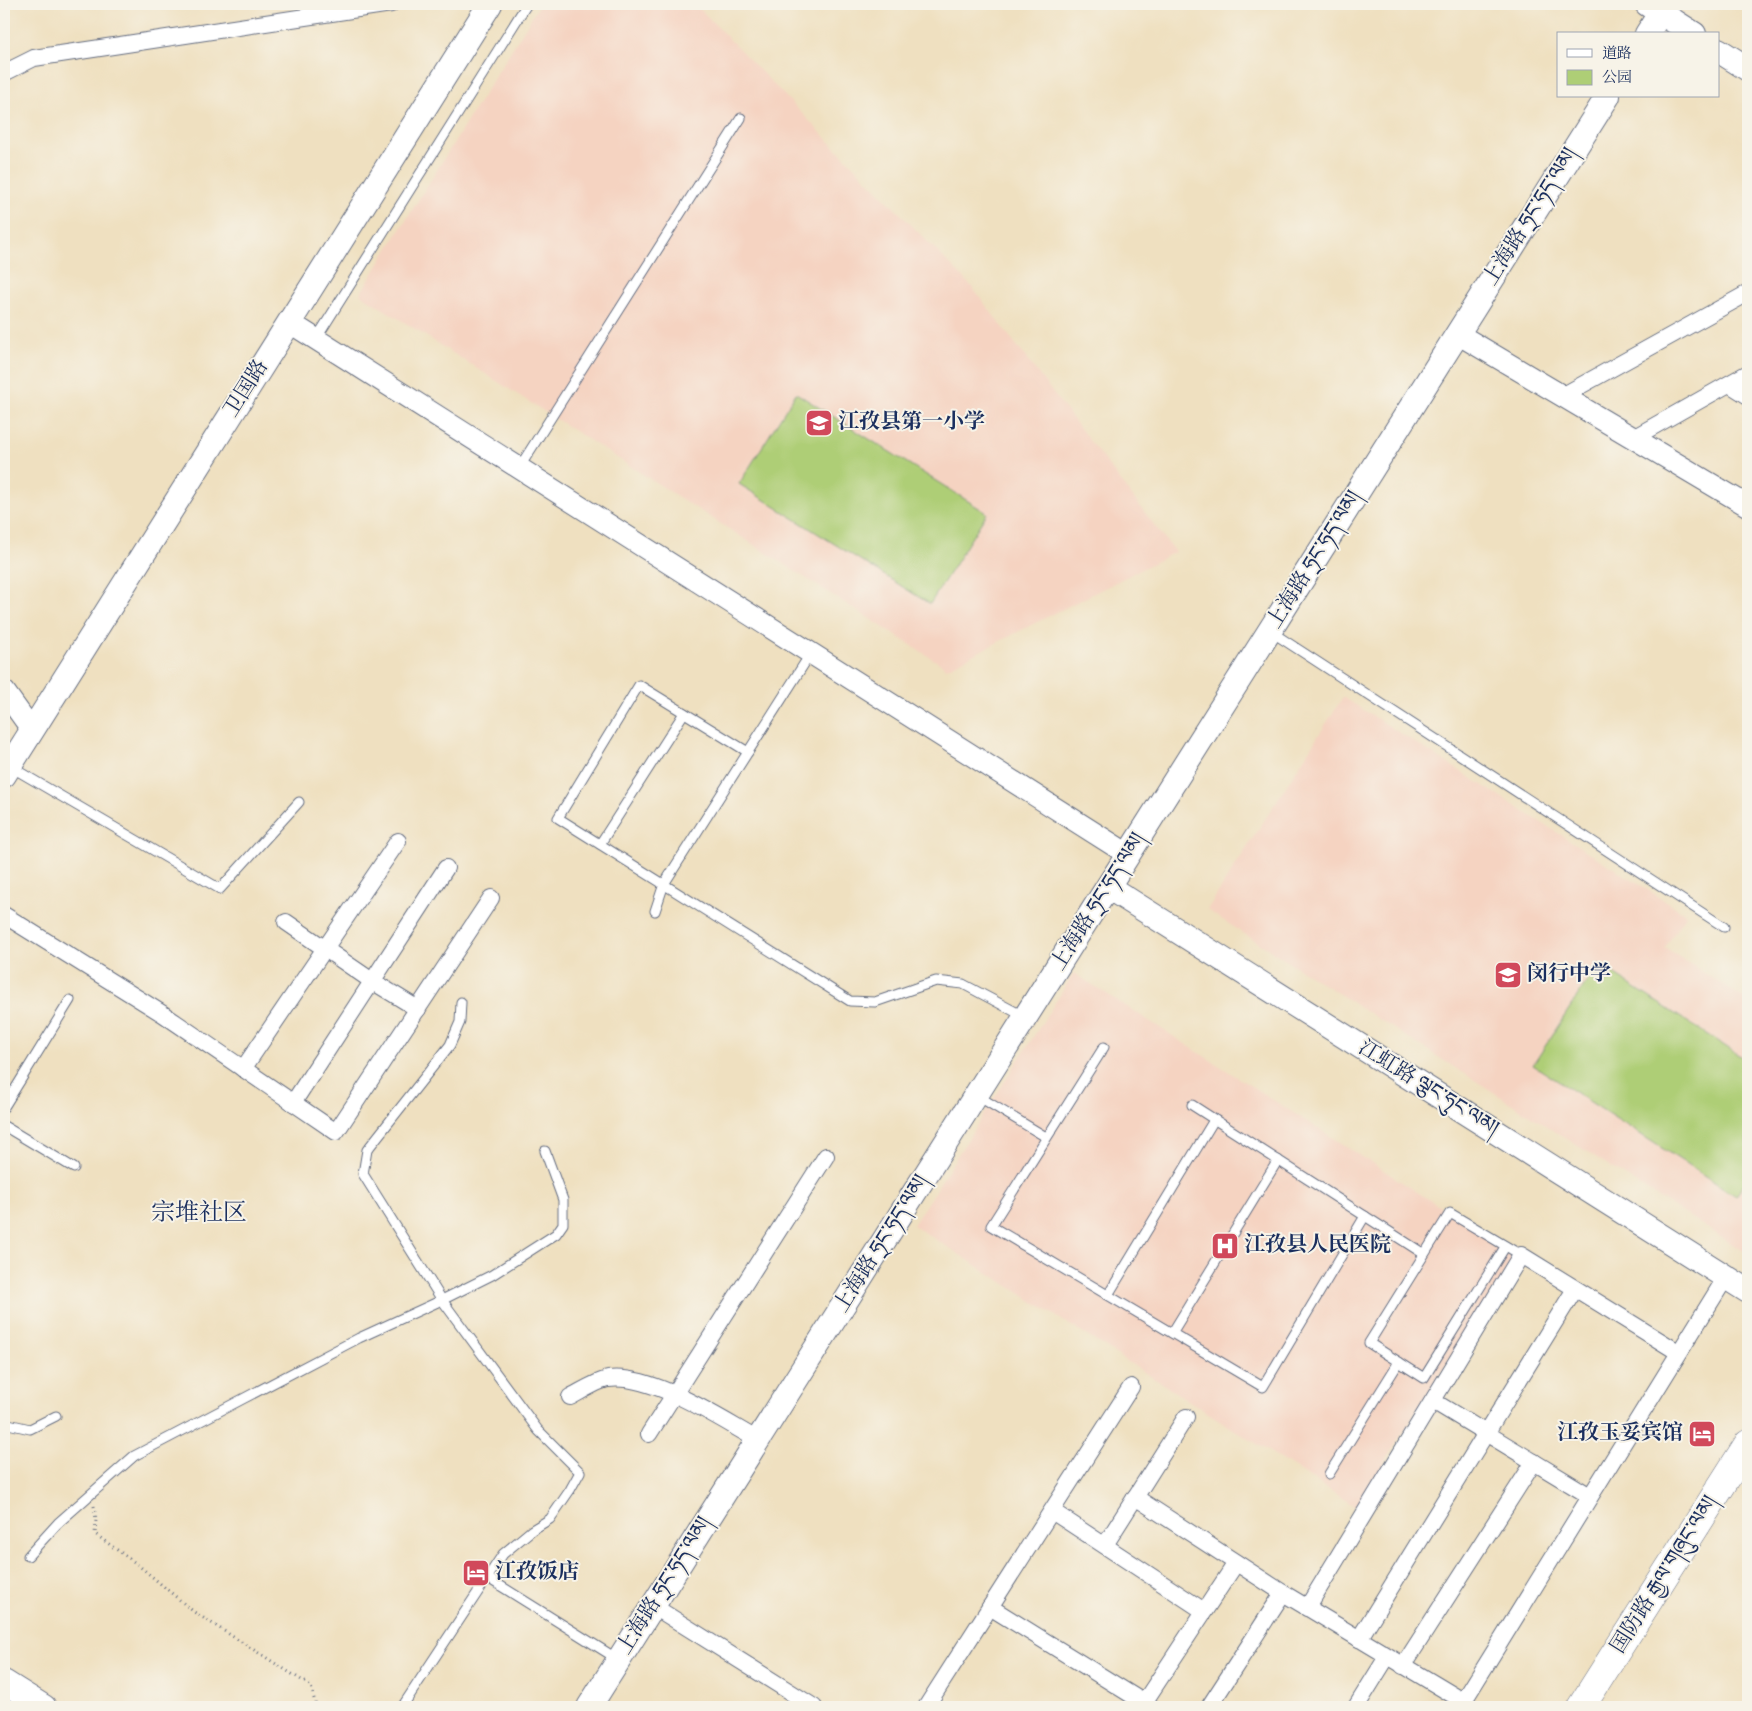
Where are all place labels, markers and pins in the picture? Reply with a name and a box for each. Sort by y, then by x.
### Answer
school or university icon: 江孜县第一小学 [804,408,834,438]
place label: 江孜县第一小学 [838,408,985,438]
school or university icon: 闵行中学 [1493,960,1523,990]
place label: 闵行中学 [1527,960,1611,990]
hospital icon: 江孜县人民医院 [1210,1231,1240,1261]
place label: 江孜县人民医院 [1244,1231,1391,1261]
place label: 江孜玉妥宾馆 [1557,1419,1683,1449]
hotel icon: 江孜玉妥宾馆 [1687,1419,1717,1449]
hotel icon: 江孜饭店 [461,1558,491,1588]
place label: 江孜饭店 [495,1558,579,1588]

